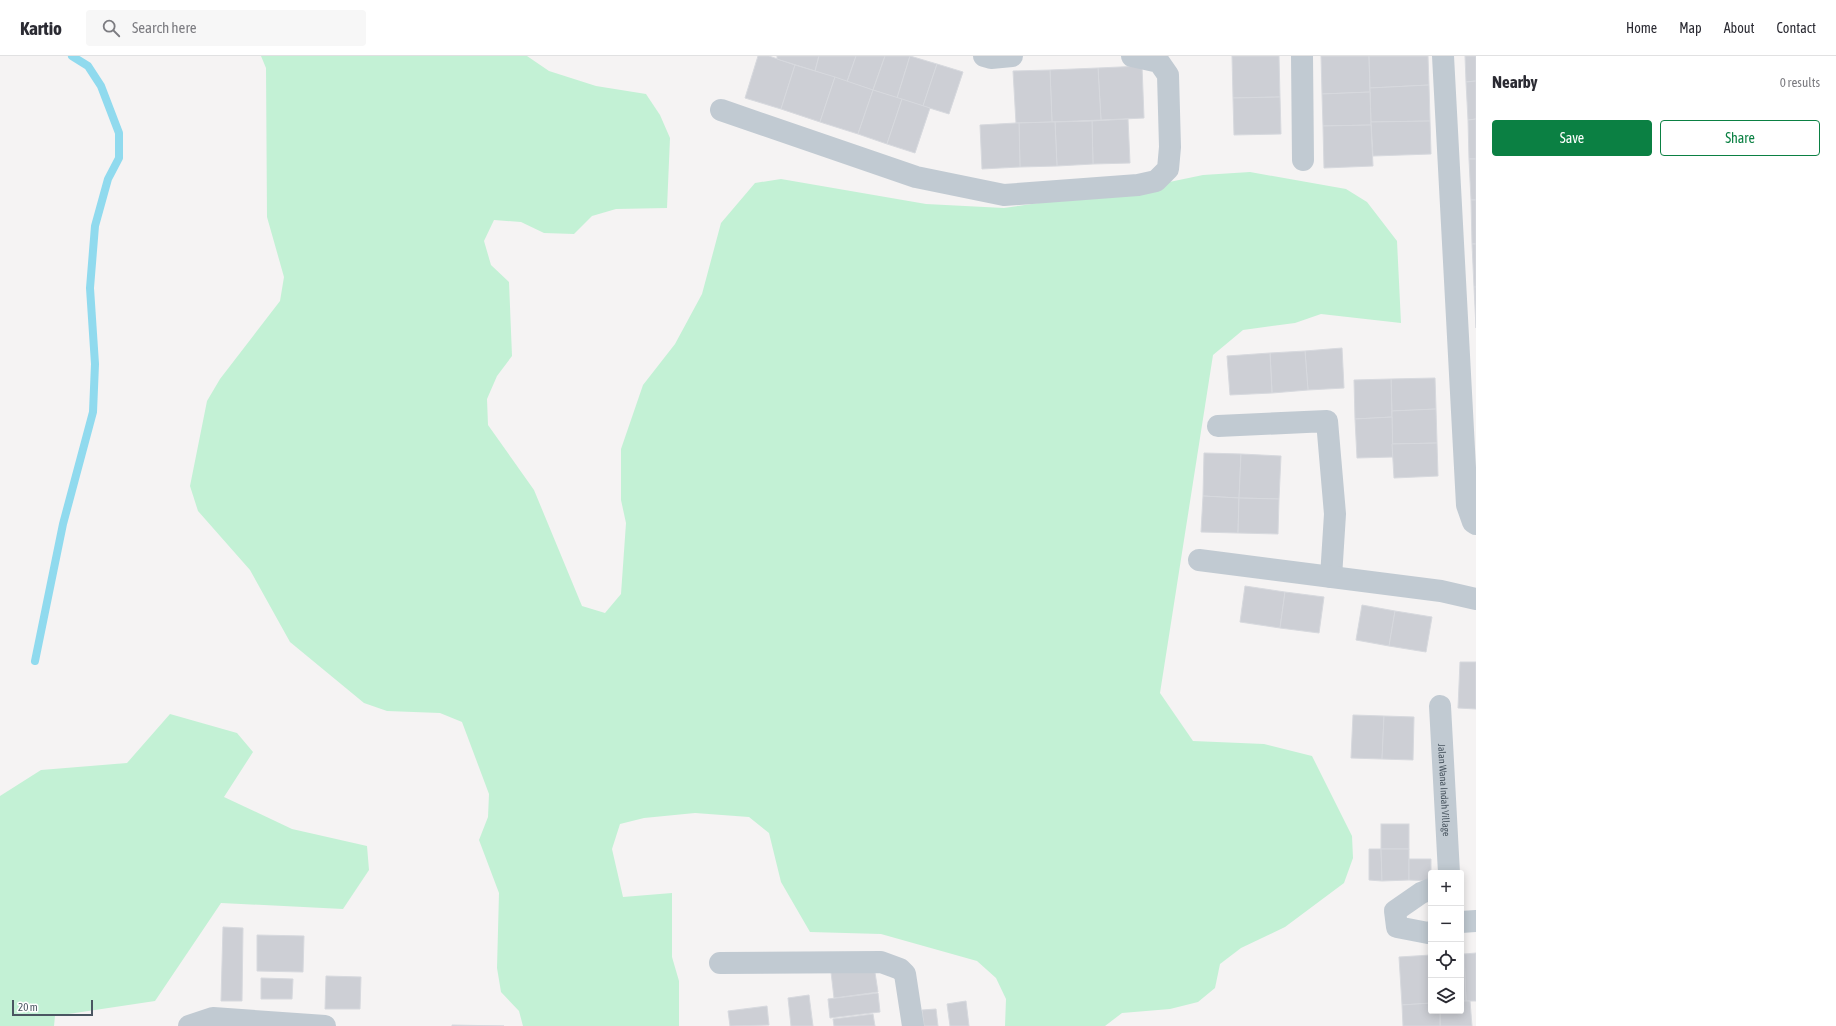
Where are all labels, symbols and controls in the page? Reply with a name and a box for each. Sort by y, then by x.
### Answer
search box [86,10,366,46]
text: Kartio [20,17,62,39]
icon: search [100,17,122,39]
text: Search here [132,19,197,36]
text: Home [1626,20,1657,36]
text: Map [1679,20,1702,36]
text: About [1724,20,1755,36]
text: Contact [1777,20,1816,36]
text: Nearby [1492,72,1538,92]
text: 0 results [1780,75,1820,90]
button: Save [1492,120,1652,156]
button: Share [1660,120,1820,156]
street label: Jalan Wana Indah Village [1436,743,1452,837]
map controls [1428,870,1464,1014]
button: + [1428,870,1464,906]
button: − [1428,906,1464,942]
button: locate [1428,942,1464,978]
button: layers [1428,978,1464,1014]
scale bar [12,998,93,1017]
text: 20 m [18,1001,38,1013]

